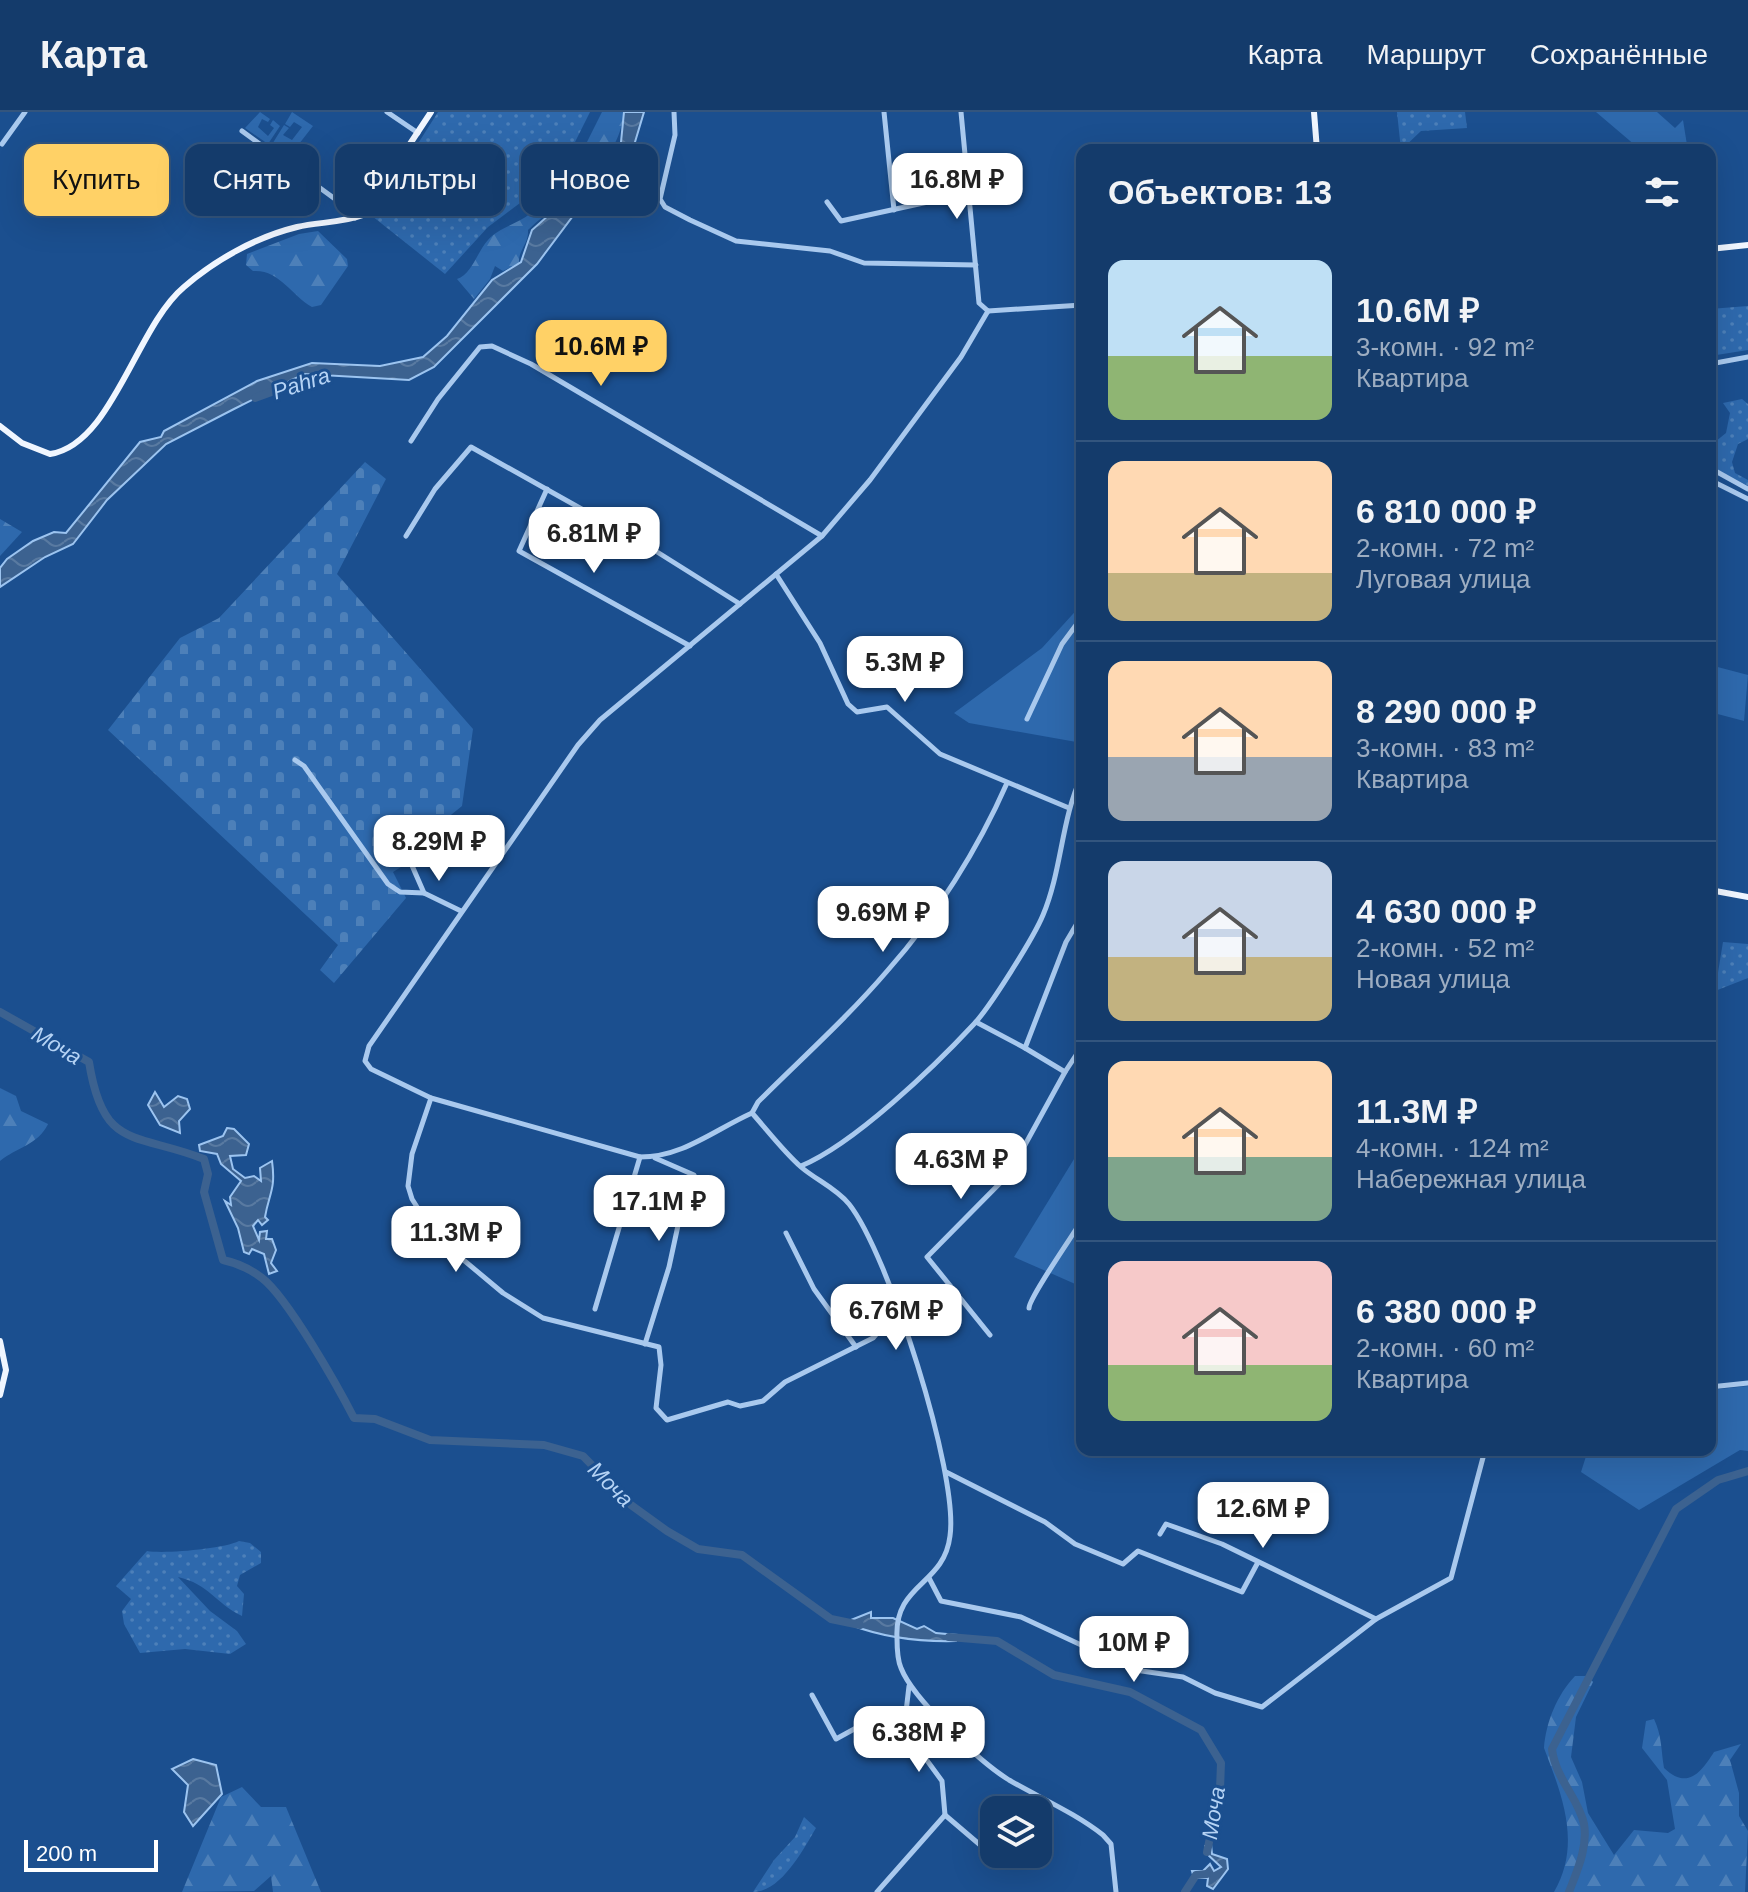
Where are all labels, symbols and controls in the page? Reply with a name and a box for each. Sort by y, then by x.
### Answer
text: Карта [40,34,147,76]
text: Карта [1247,39,1322,70]
text: Маршрут [1366,39,1486,70]
text: Сохранённые [1530,39,1708,70]
chip: Купить [24,144,169,216]
chip: Снять [185,144,319,216]
chip: Фильтры [335,144,505,216]
chip: Новое [521,144,658,216]
pin: 16.8M ₽ [883,153,1031,221]
text: 16.8M ₽ [910,164,1004,194]
icon: filters [1640,170,1684,214]
text: Объектов: 13 [1108,173,1332,211]
text: 10.6M ₽ [1356,291,1480,329]
icon: home [1172,292,1268,388]
pin: 10.6M ₽ [527,320,675,388]
text: 10.6M ₽ [554,331,648,361]
text: 3-комн. · 92 m² [1356,332,1534,362]
water label: Pahra [269,363,333,404]
text: Квартира [1356,363,1468,393]
text: 6 810 000 ₽ [1356,492,1537,530]
icon: home [1172,493,1268,589]
pin: 6.81M ₽ [520,507,668,575]
text: 6.81M ₽ [547,518,641,548]
text: 2-комн. · 72 m² [1356,533,1534,563]
text: Луговая улица [1356,564,1530,594]
pin: 5.3M ₽ [840,636,970,704]
text: 5.3M ₽ [865,647,945,677]
text: 8 290 000 ₽ [1356,692,1537,730]
icon: home [1172,693,1268,789]
text: 3-комн. · 83 m² [1356,733,1534,763]
text: Квартира [1356,764,1468,794]
pin: 8.29M ₽ [365,815,513,883]
text: 8.29M ₽ [392,826,486,856]
pin: 9.69M ₽ [809,886,957,954]
text: 4 630 000 ₽ [1356,892,1537,930]
icon: home [1172,893,1268,989]
text: 9.69M ₽ [836,897,930,927]
text: 2-комн. · 52 m² [1356,933,1534,963]
text: Новая улица [1356,964,1510,994]
water label: Моча [28,1021,86,1070]
text: 11.3M ₽ [1356,1092,1478,1130]
icon: home [1172,1093,1268,1189]
pin: 4.63M ₽ [887,1133,1035,1201]
text: 4-комн. · 124 m² [1356,1133,1549,1163]
text: 4.63M ₽ [914,1144,1008,1174]
text: Набережная улица [1356,1164,1586,1194]
pin: 17.1M ₽ [585,1175,733,1243]
text: 17.1M ₽ [612,1186,706,1216]
pin: 11.3M ₽ [382,1206,530,1274]
text: 11.3M ₽ [409,1217,503,1247]
pin: 6.76M ₽ [822,1284,970,1352]
text: 6 380 000 ₽ [1356,1292,1537,1330]
icon: home [1172,1293,1268,1389]
text: 6.76M ₽ [849,1295,943,1325]
text: 2-комн. · 60 m² [1356,1333,1534,1363]
text: Квартира [1356,1364,1468,1394]
water label: Моча [583,1457,638,1512]
pin: 12.6M ₽ [1189,1482,1337,1550]
text: 12.6M ₽ [1216,1493,1310,1523]
pin: 10M ₽ [1078,1616,1190,1684]
text: 10M ₽ [1098,1627,1170,1657]
pin: 6.38M ₽ [845,1706,993,1774]
text: 6.38M ₽ [872,1717,966,1747]
water label: Моча [1197,1785,1230,1841]
map controls [980,1796,1052,1868]
button: layers [980,1796,1052,1868]
scale bar [24,1836,158,1872]
text: 200 m [36,1841,97,1866]

